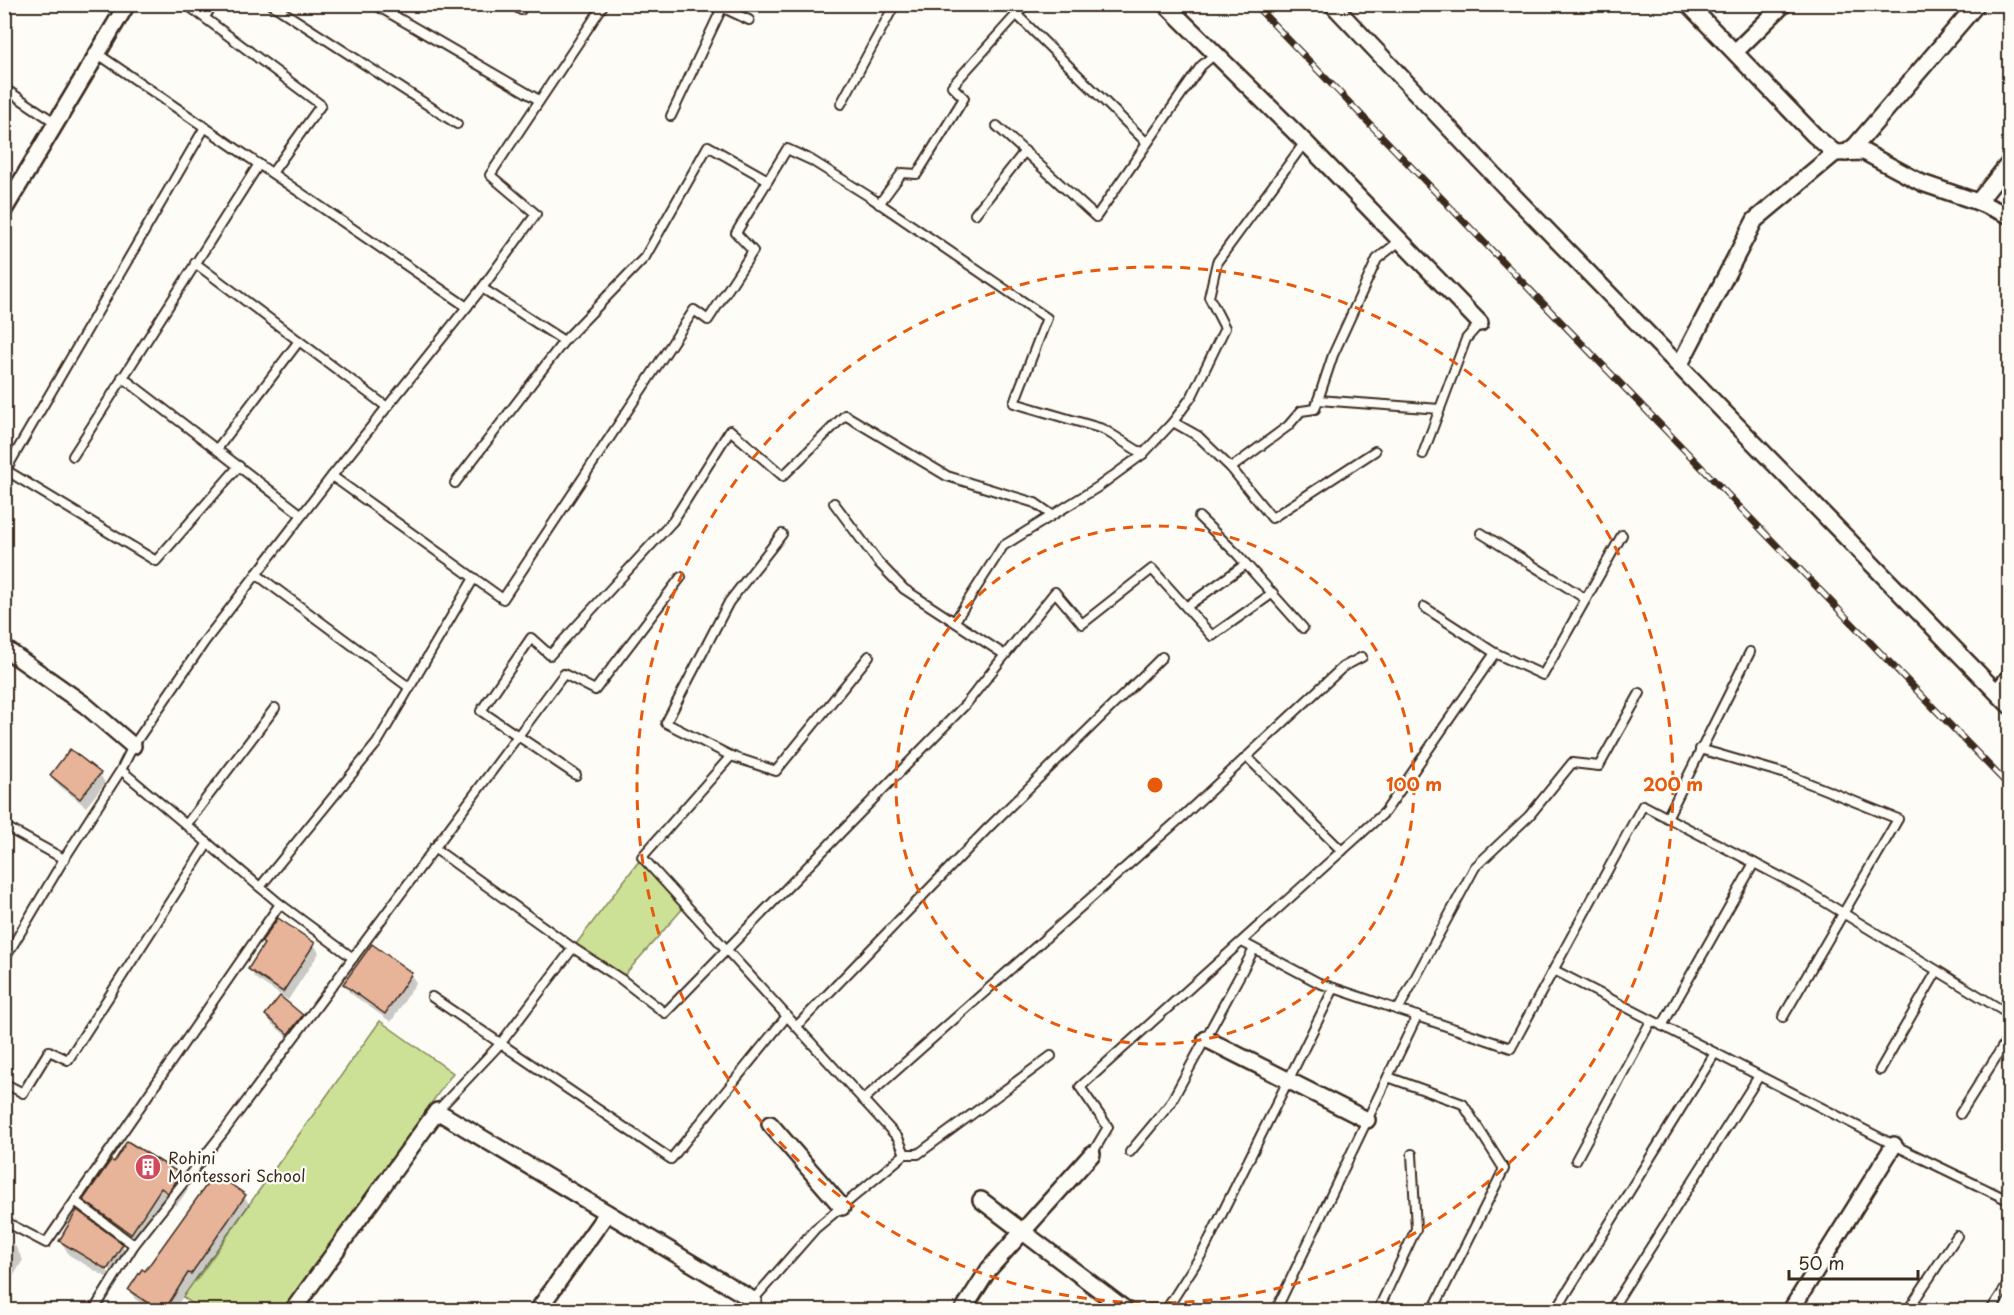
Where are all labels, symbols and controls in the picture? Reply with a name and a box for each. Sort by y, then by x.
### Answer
text: 100 m [1386,770,1442,797]
text: 200 m [1643,770,1703,797]
centre of rings [1145,775,1165,795]
place label: Rohini Montessori School [168,1145,306,1187]
building icon: Rohini Montessori School [133,1152,163,1182]
scale bar [1789,1243,1918,1281]
text: 50 m [1798,1249,1845,1276]

